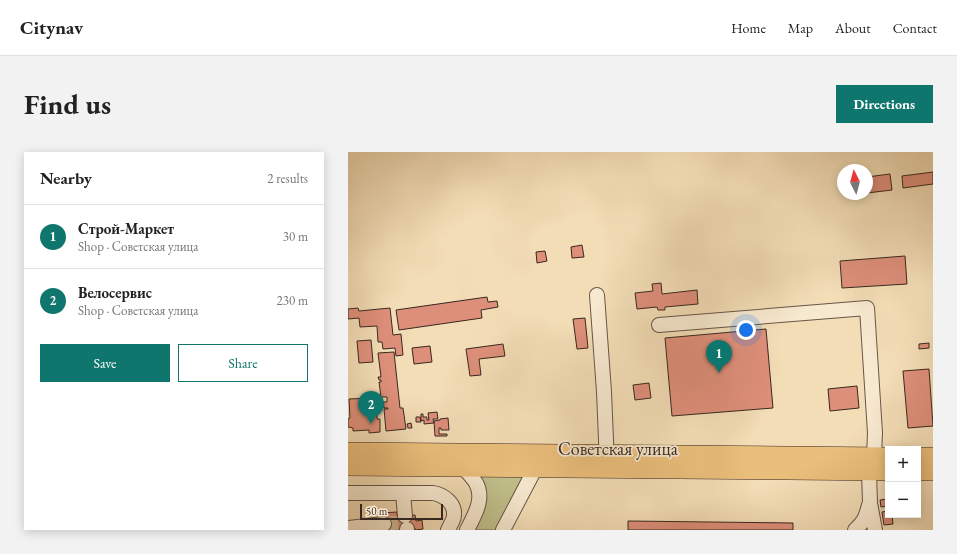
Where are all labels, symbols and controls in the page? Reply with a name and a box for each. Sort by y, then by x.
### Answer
text: Citynav [20,15,83,40]
text: Home [731,19,766,37]
text: Map [788,19,813,37]
text: About [835,19,871,37]
text: Contact [893,19,937,37]
button: Directions [836,85,933,123]
text: Find us [24,86,111,122]
north arrow [837,164,873,200]
text: Nearby [40,167,92,189]
text: 2 results [267,170,308,187]
text: Строй-Маркет [78,219,174,238]
text: 1 [50,228,56,245]
text: 30 m [283,228,308,245]
text: Shop · Советская улица [78,238,198,255]
text: Велосервис [78,283,152,302]
text: 2 [50,292,56,309]
text: 230 m [277,292,308,309]
text: Shop · Советская улица [78,302,198,319]
your location [736,320,756,340]
pin: 1 [706,340,732,373]
button: Save [40,344,170,382]
button: Share [178,344,308,382]
pin: 2 [358,391,384,424]
street label: Советская улица [558,437,679,460]
map controls [885,446,921,518]
button: + [885,446,921,482]
button: − [885,482,921,518]
scale bar [360,502,443,521]
text: 50 m [366,504,387,518]

